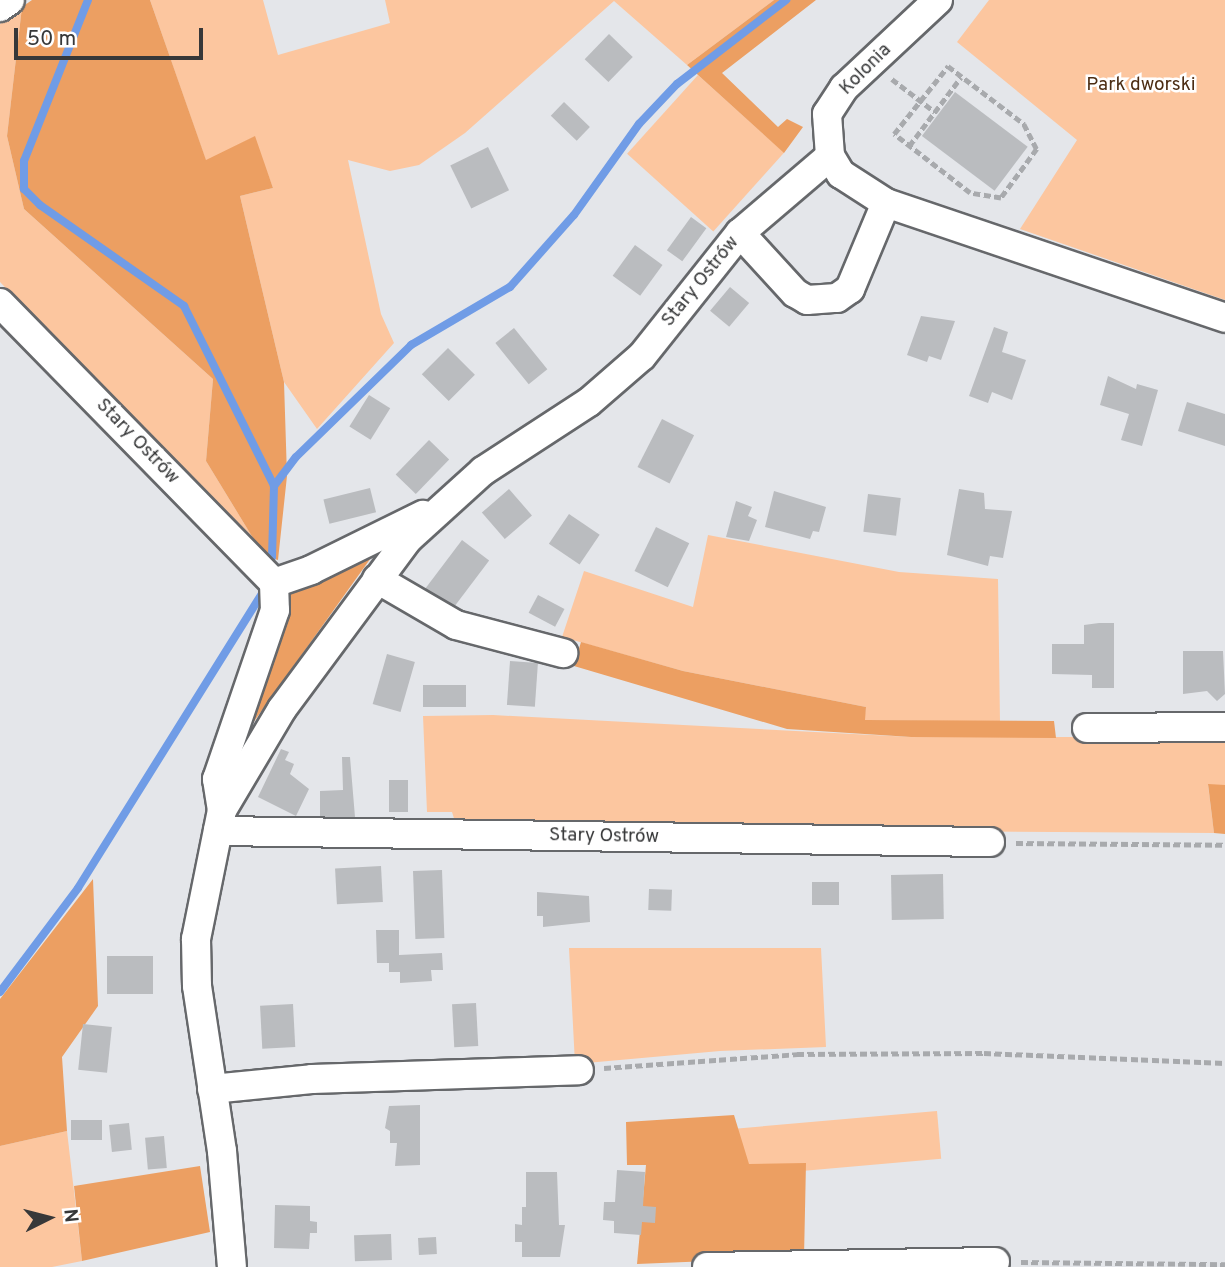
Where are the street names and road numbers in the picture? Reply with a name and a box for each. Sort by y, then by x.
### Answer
street label: Kolonia [835,39,897,101]
street label: Stary Ostrów [657,232,745,332]
street label: Stary Ostrów [91,394,183,490]
street label: Stary Ostrów [549,825,659,849]

